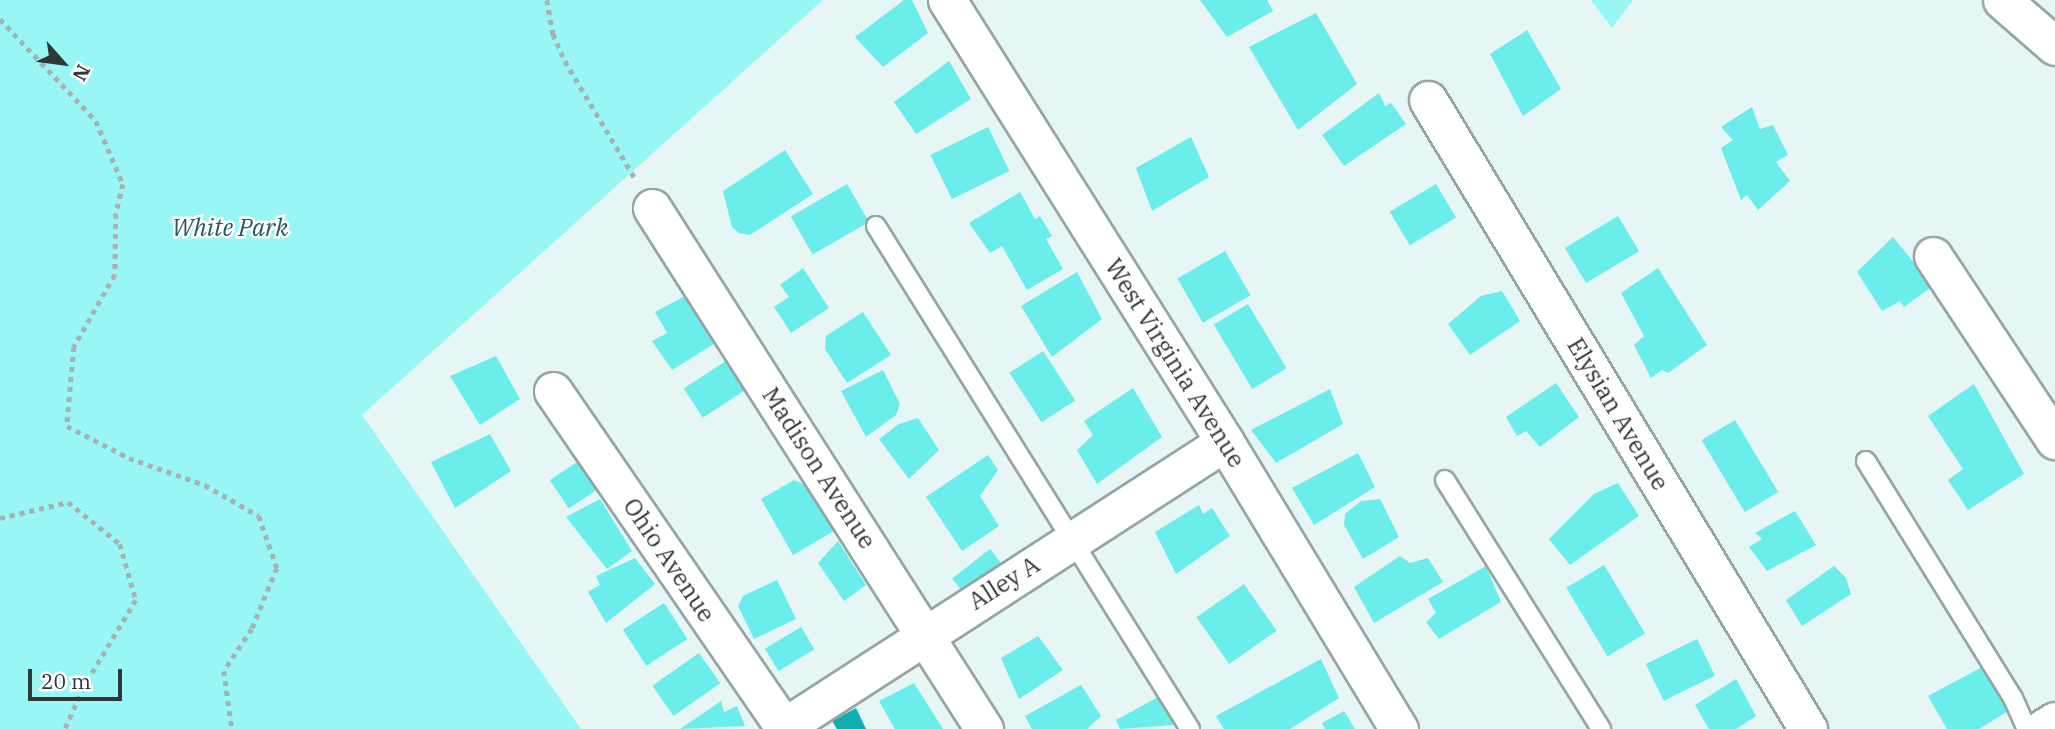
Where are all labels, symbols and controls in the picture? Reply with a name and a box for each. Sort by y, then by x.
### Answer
north arrow [28,28,98,98]
text: N [67,61,96,85]
park label: White Park [172,214,288,242]
street label: West Virginia Avenue [1099,253,1251,473]
street label: Elysian Avenue [1561,333,1675,495]
street label: Madison Avenue [756,382,882,554]
street label: Ohio Avenue [617,493,721,627]
street label: Alley A [963,550,1045,616]
scale bar [32,656,126,700]
text: 20 m [41,667,91,695]

